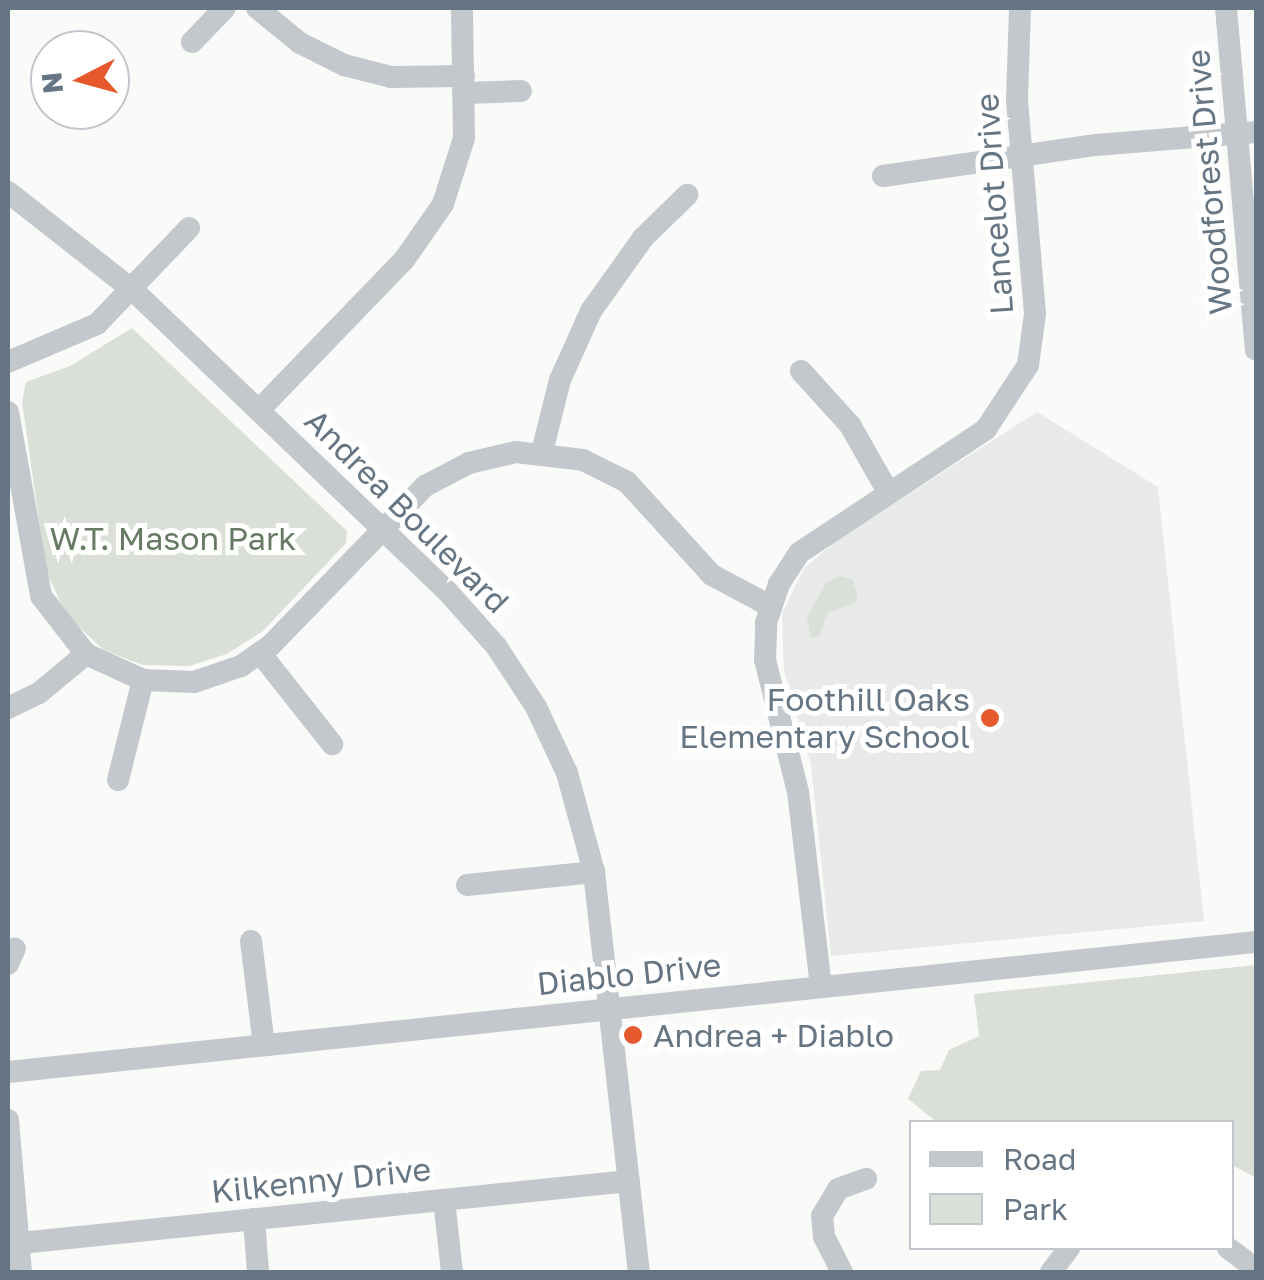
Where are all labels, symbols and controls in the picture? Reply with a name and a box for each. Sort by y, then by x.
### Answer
north arrow [30,30,130,130]
street label: Woodforest Drive [1178,48,1240,316]
text: N [34,71,69,95]
street label: Lancelot Drive [967,92,1021,316]
street label: Andrea Boulevard [297,401,517,621]
park label: W.T. Mason Park [50,519,296,557]
place label: Foothill Oaks Elementary School [679,681,970,756]
marker: Foothill Oaks Elementary School [979,707,1001,729]
street label: Diablo Drive [535,945,723,1003]
place label: Andrea + Diablo [653,1016,894,1054]
marker: Andrea + Diablo [622,1024,644,1046]
legend [909,1120,1234,1250]
text: Road [1003,1141,1077,1177]
street label: Kilkenny Drive [209,1149,433,1211]
text: Park [1003,1191,1068,1227]

